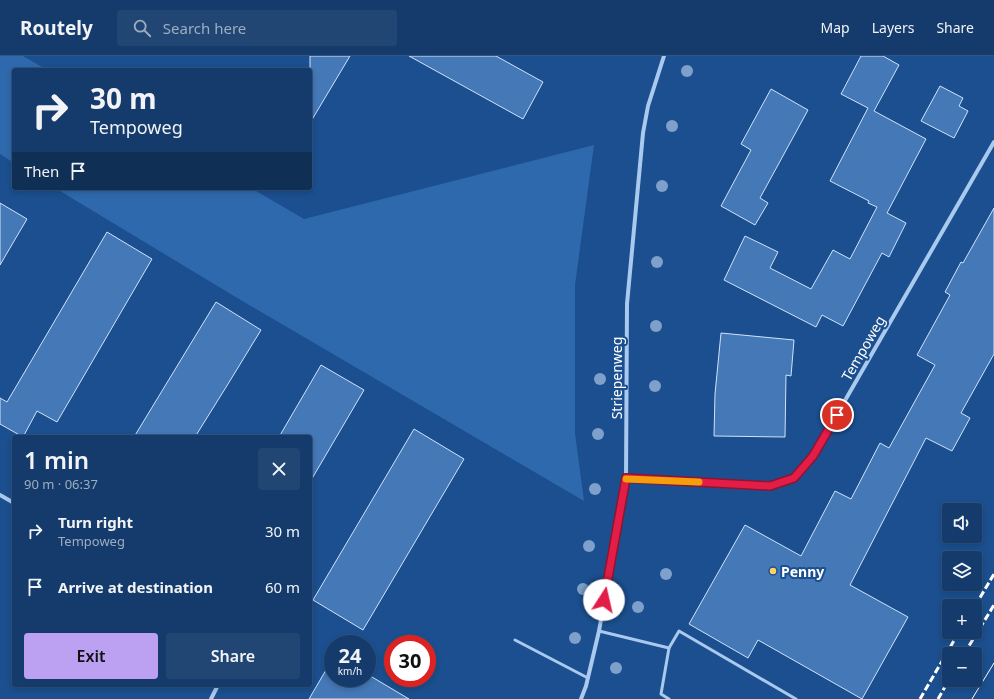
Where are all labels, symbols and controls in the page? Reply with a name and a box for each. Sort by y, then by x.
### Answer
search box [117,10,397,46]
text: Routely [20,15,93,41]
icon: search [131,17,153,39]
text: Search here [163,18,246,38]
text: Map [821,18,850,37]
text: Layers [872,18,914,37]
text: Share [936,18,974,37]
text: 30 m [90,79,157,117]
icon: right [24,84,76,136]
text: Tempoweg [90,115,183,139]
icon: arrive [67,160,89,182]
text: Then [24,161,59,181]
street label: Tempoweg [837,312,889,384]
street label: Striepenweg [607,337,626,419]
pin [820,398,854,432]
icon: arrive [826,404,848,426]
text: 1 min [24,443,89,476]
button: close [258,448,300,490]
text: 90 m · 06:37 [24,475,98,493]
map controls [942,503,982,687]
button: sound [942,503,982,543]
text: Turn right [58,512,133,532]
icon: right [24,520,46,542]
text: 30 m [265,521,300,541]
text: Tempoweg [58,532,125,550]
button: layers [942,551,982,591]
place label: Penny [781,562,824,581]
marker: Penny [768,566,778,576]
icon: arrive [24,576,46,598]
text: Arrive at destination [58,577,213,597]
text: 60 m [265,577,300,597]
position arrow [583,579,625,621]
button: + [942,599,982,639]
button: Exit [24,633,158,679]
button: Share [166,633,300,679]
speed limit sign: 30 [384,635,436,687]
text: 24 [339,642,361,669]
button: − [942,647,982,687]
text: km/h [338,664,362,678]

